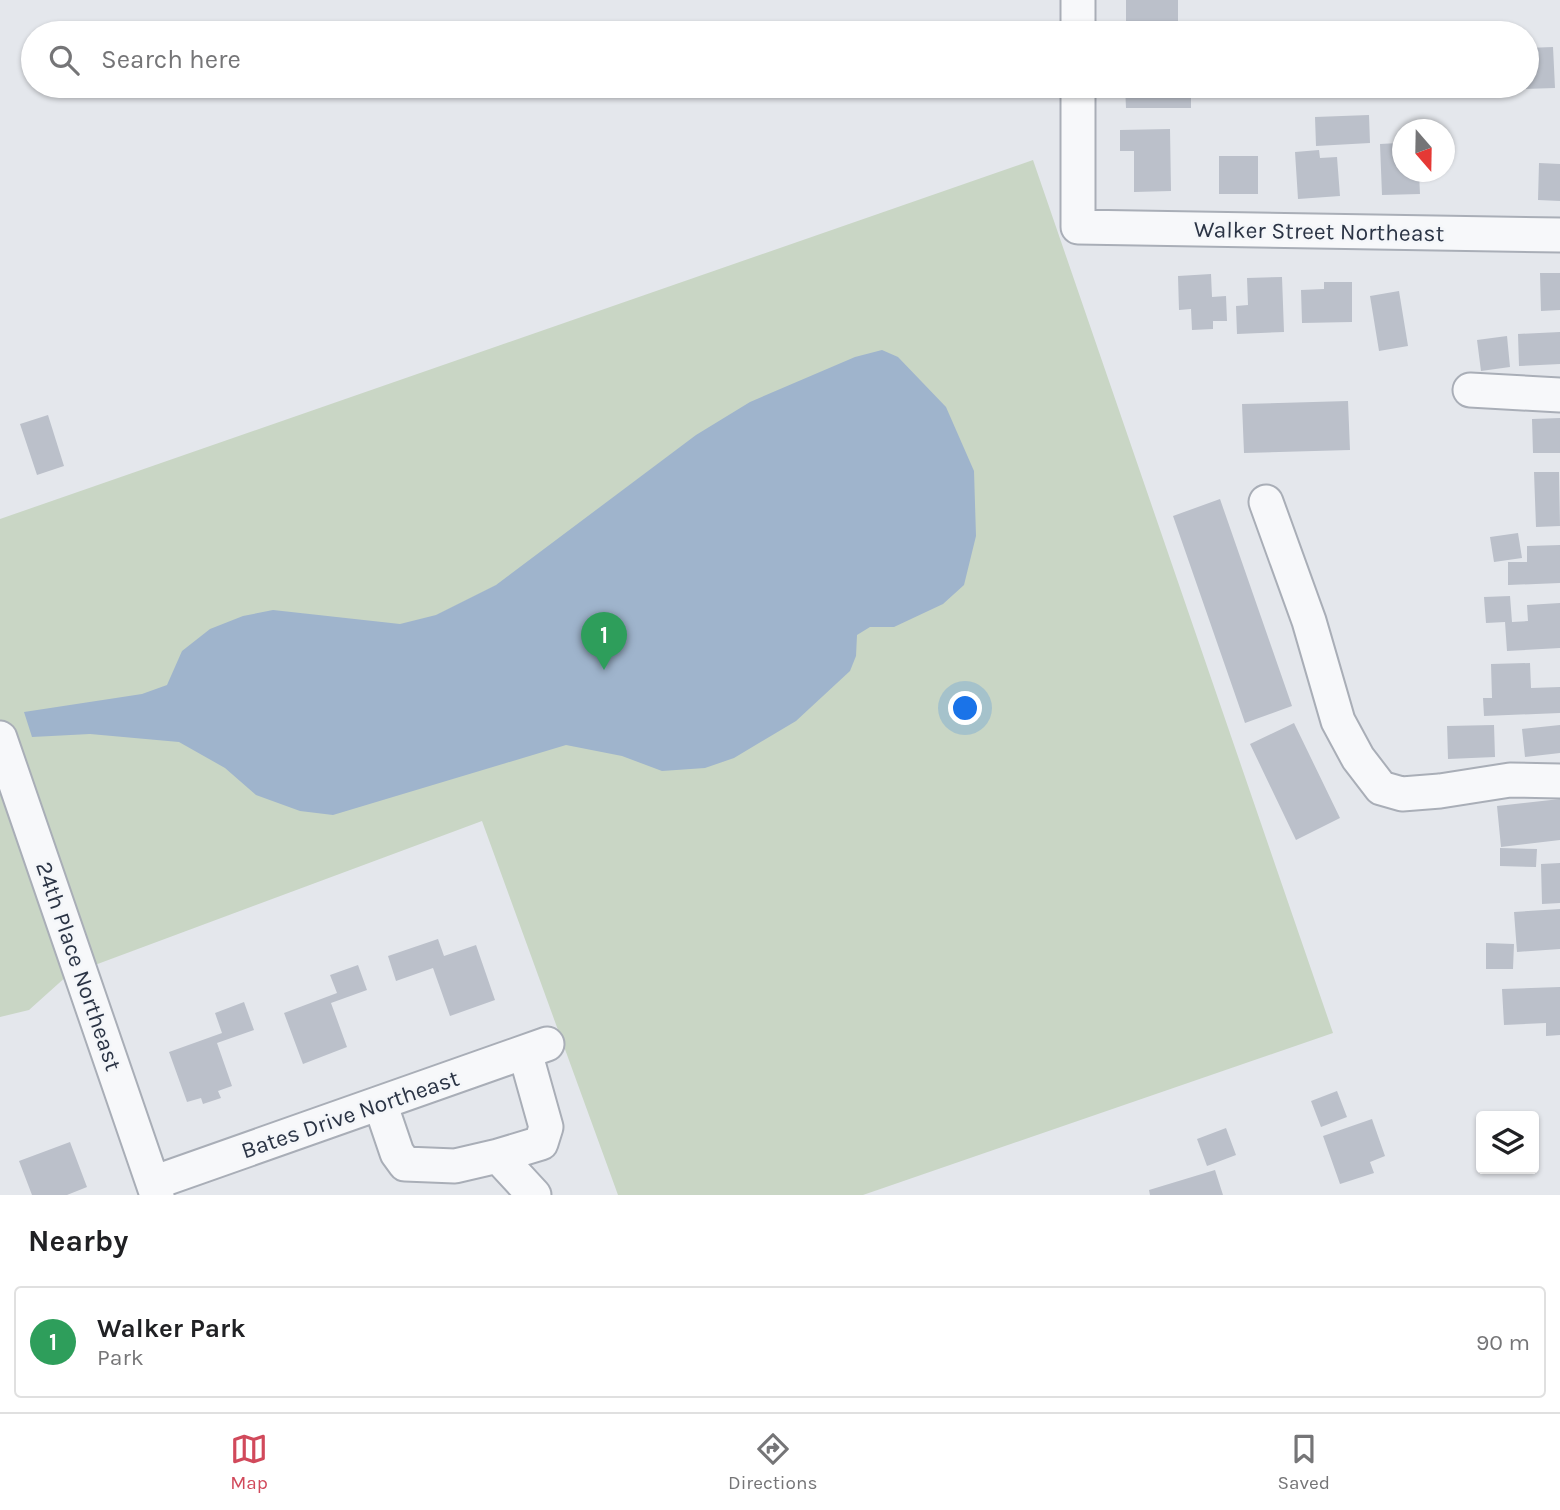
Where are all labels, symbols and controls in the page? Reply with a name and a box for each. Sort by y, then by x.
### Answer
search box [21,21,1539,98]
icon: search [45,41,83,79]
text: Search here [101,44,241,75]
north arrow [1392,119,1455,182]
street label: Walker Street Northeast [1194,216,1445,247]
pin: 1 [581,612,627,670]
your location [948,691,982,725]
street label: 24th Place Northeast [30,858,127,1075]
street label: Bates Drive Northeast [238,1064,463,1164]
map controls [1476,1111,1539,1174]
button: layers [1476,1111,1539,1174]
text: Nearby [28,1223,128,1259]
text: Walker Park [97,1313,246,1344]
text: 1 [49,1329,57,1356]
text: 90 m [1476,1329,1530,1356]
text: Park [97,1344,144,1371]
tab: Map [230,1430,268,1494]
tab: Directions [728,1430,817,1494]
tab: Saved [1277,1430,1330,1494]

